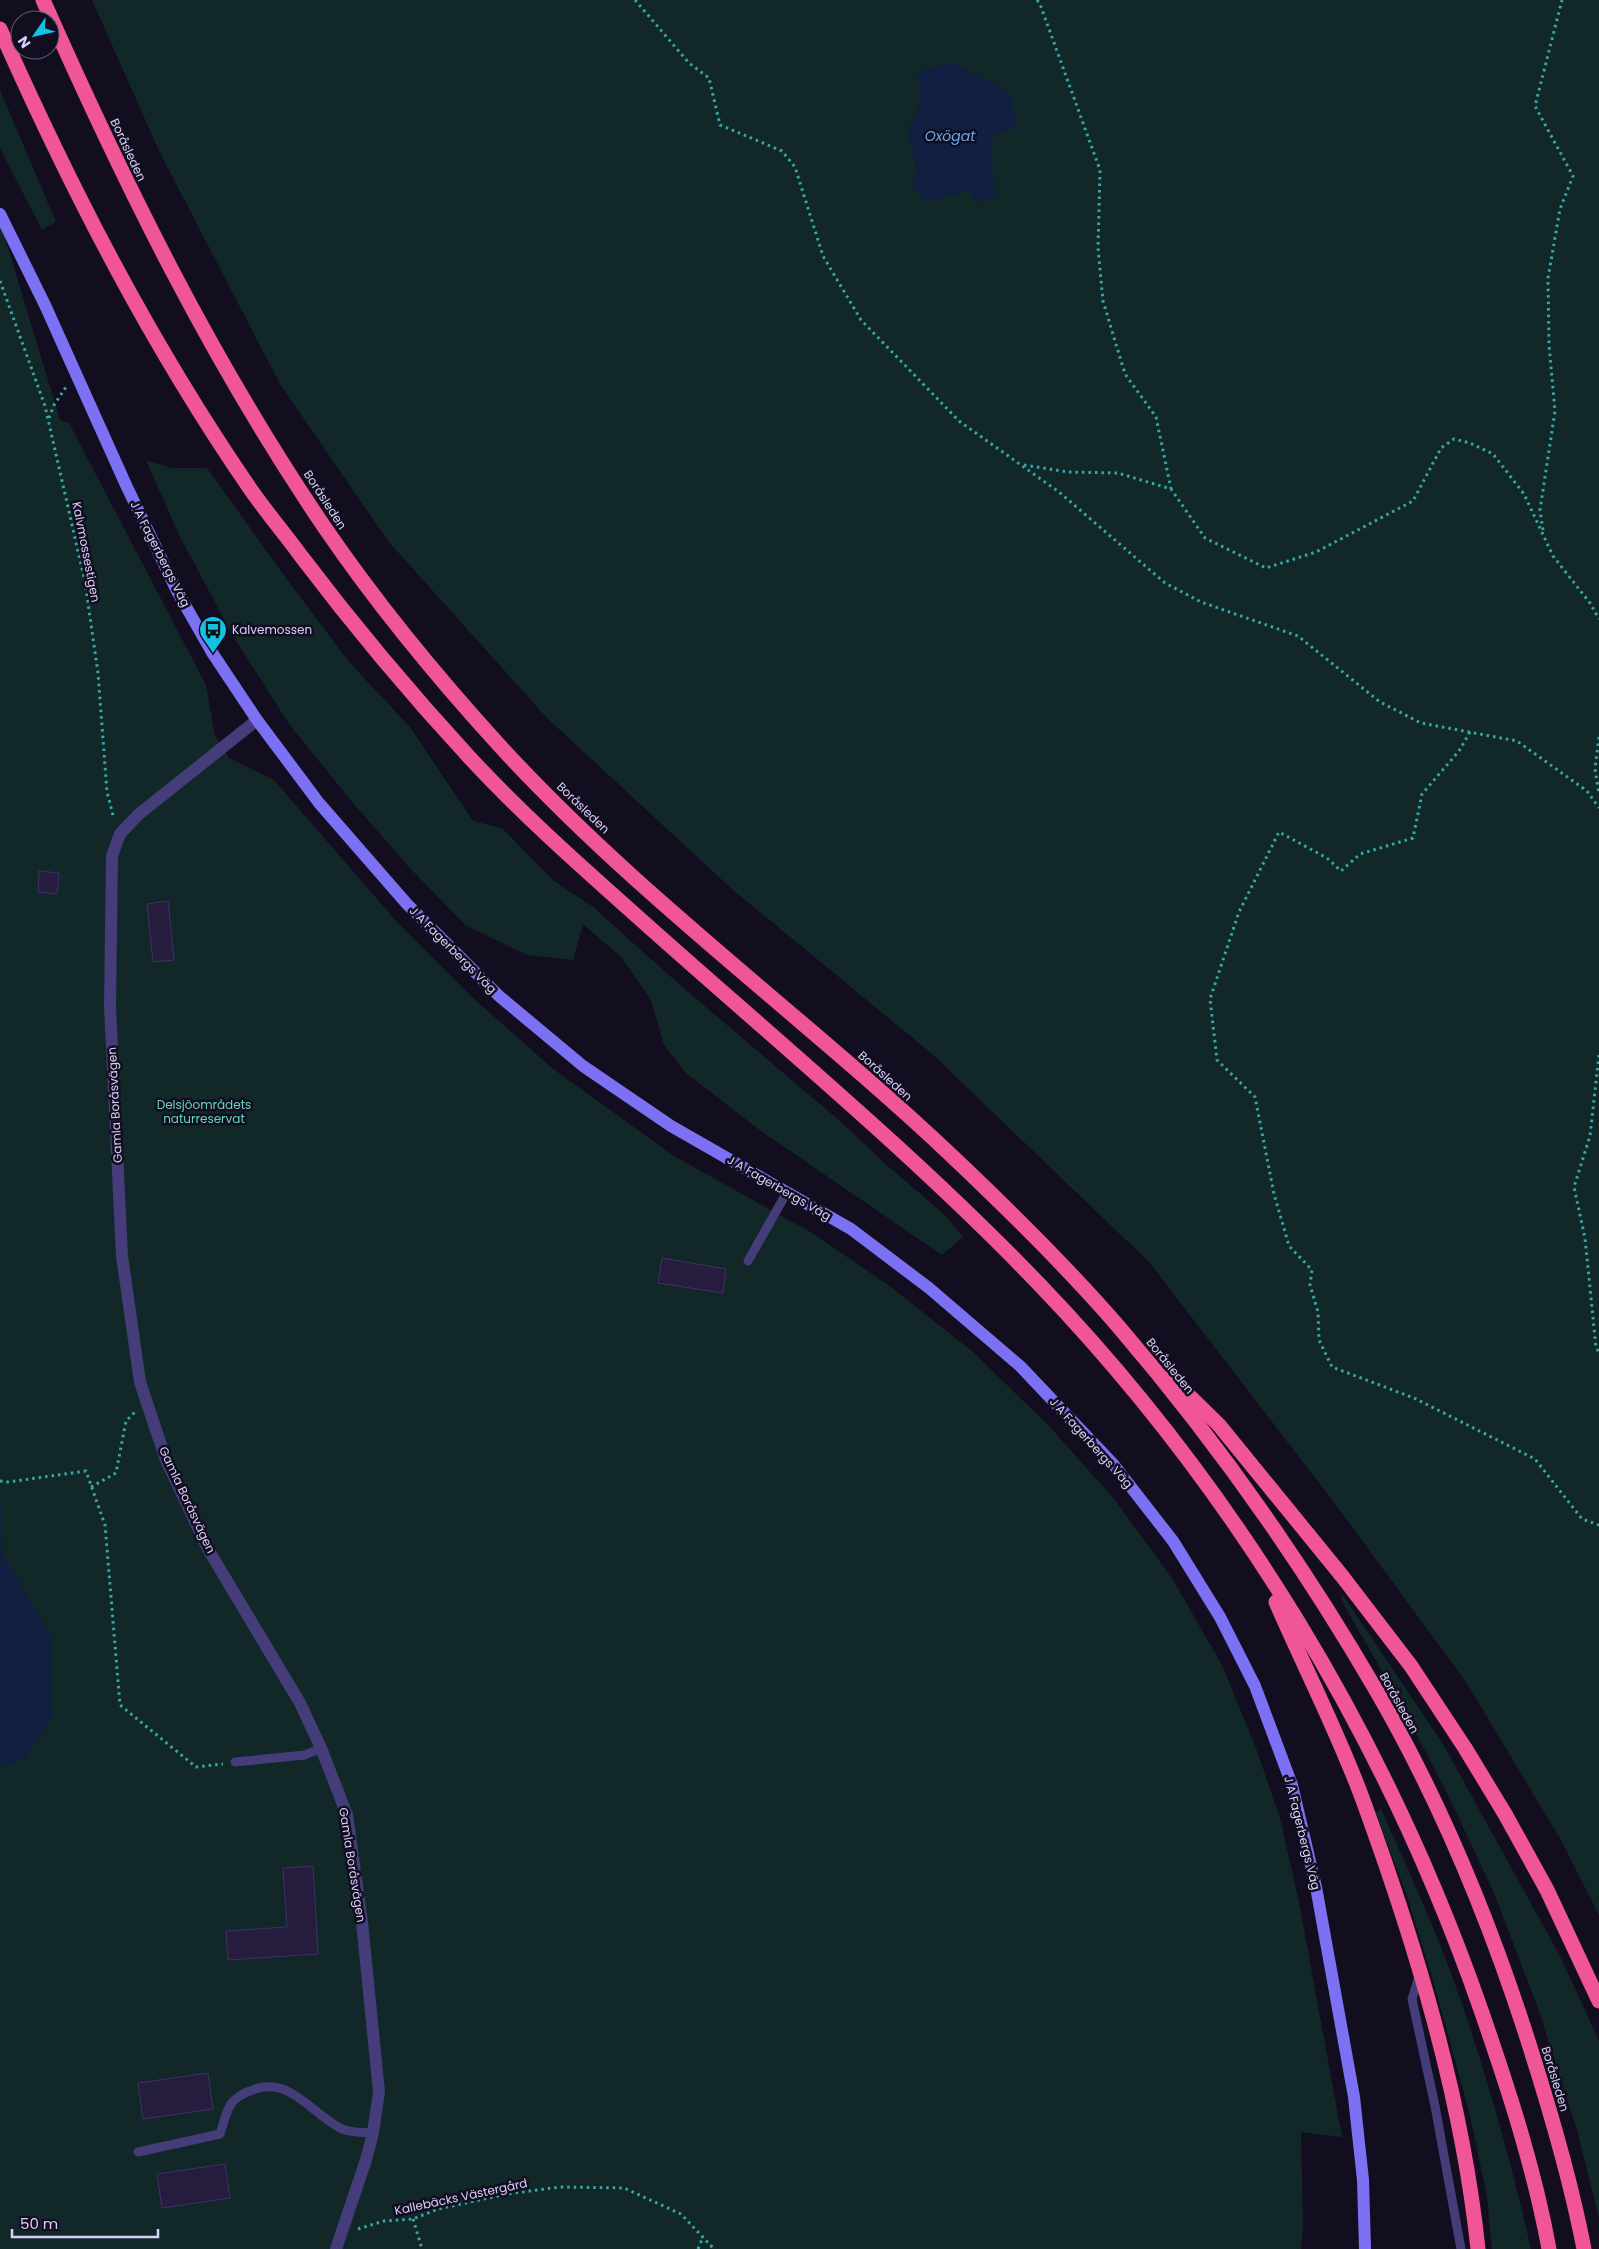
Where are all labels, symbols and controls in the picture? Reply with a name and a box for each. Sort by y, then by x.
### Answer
north arrow [10,10,60,60]
text: N [13,32,35,52]
street label: Boråsleden [106,116,150,184]
water label: Oxögat [925,126,976,146]
street label: Boråsleden [300,467,351,533]
street label: J A Fagerbergs Väg [126,498,195,610]
street label: Kalvmossestigen [68,500,105,603]
bus stop icon: Kalvemossen [198,615,228,654]
place label: Kalvemossen [232,621,312,638]
street label: Boråsleden [553,778,614,837]
street label: J A Fagerbergs Väg [406,902,501,997]
street label: Gamla Boråsvägen [103,1047,126,1163]
street label: Boråsleden [855,1047,916,1105]
park label: Delsjöområdets naturreservat [157,1096,251,1127]
street label: J A Fagerbergs Väg [724,1151,834,1224]
street label: Boråsleden [1143,1334,1198,1397]
street label: J A Fagerbergs Väg [1046,1394,1137,1492]
street label: Gamla Boråsvägen [155,1444,220,1556]
street label: Boråsleden [1376,1669,1423,1736]
street label: J A Fagerbergs Väg [1280,1774,1325,1892]
street label: Gamla Boråsvägen [335,1806,370,1924]
street label: Boråsleden [1537,2044,1573,2114]
street label: Kallebäcks Västergård [393,2174,529,2219]
scale bar [12,2206,159,2238]
text: 50 m [20,2213,58,2234]

